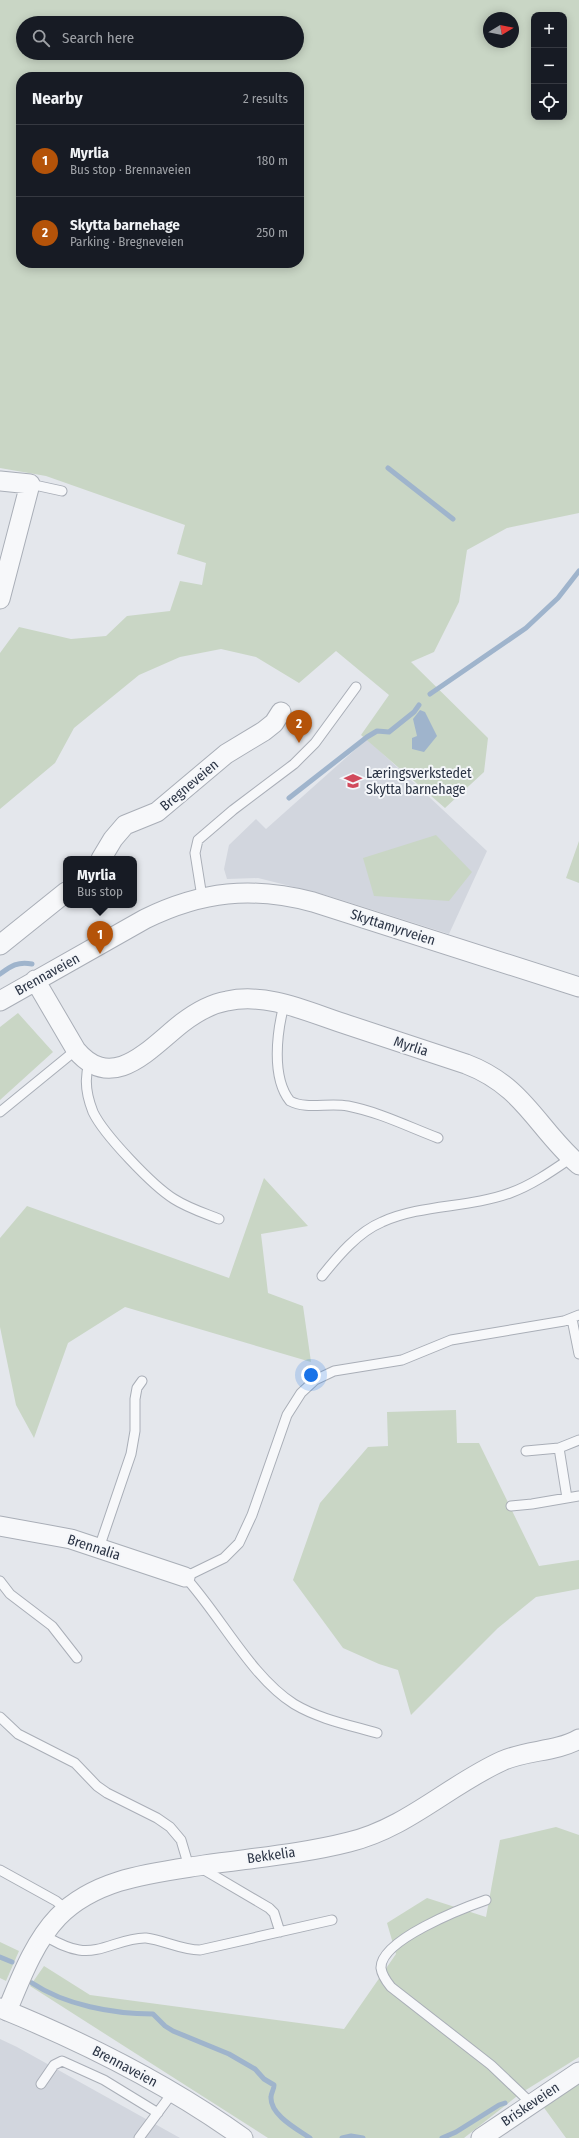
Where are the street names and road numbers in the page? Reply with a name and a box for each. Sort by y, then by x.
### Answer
street label: Bregneveien [157,756,222,815]
street label: Skyttamyrveien [348,906,437,949]
street label: Brennaveien [12,950,83,999]
street label: Myrlia [391,1033,430,1060]
street label: Brennalia [65,1531,123,1564]
street label: Bekkelia [246,1844,296,1867]
street label: Brennaveien [89,2042,160,2091]
street label: Briskeveien [498,2079,562,2130]

